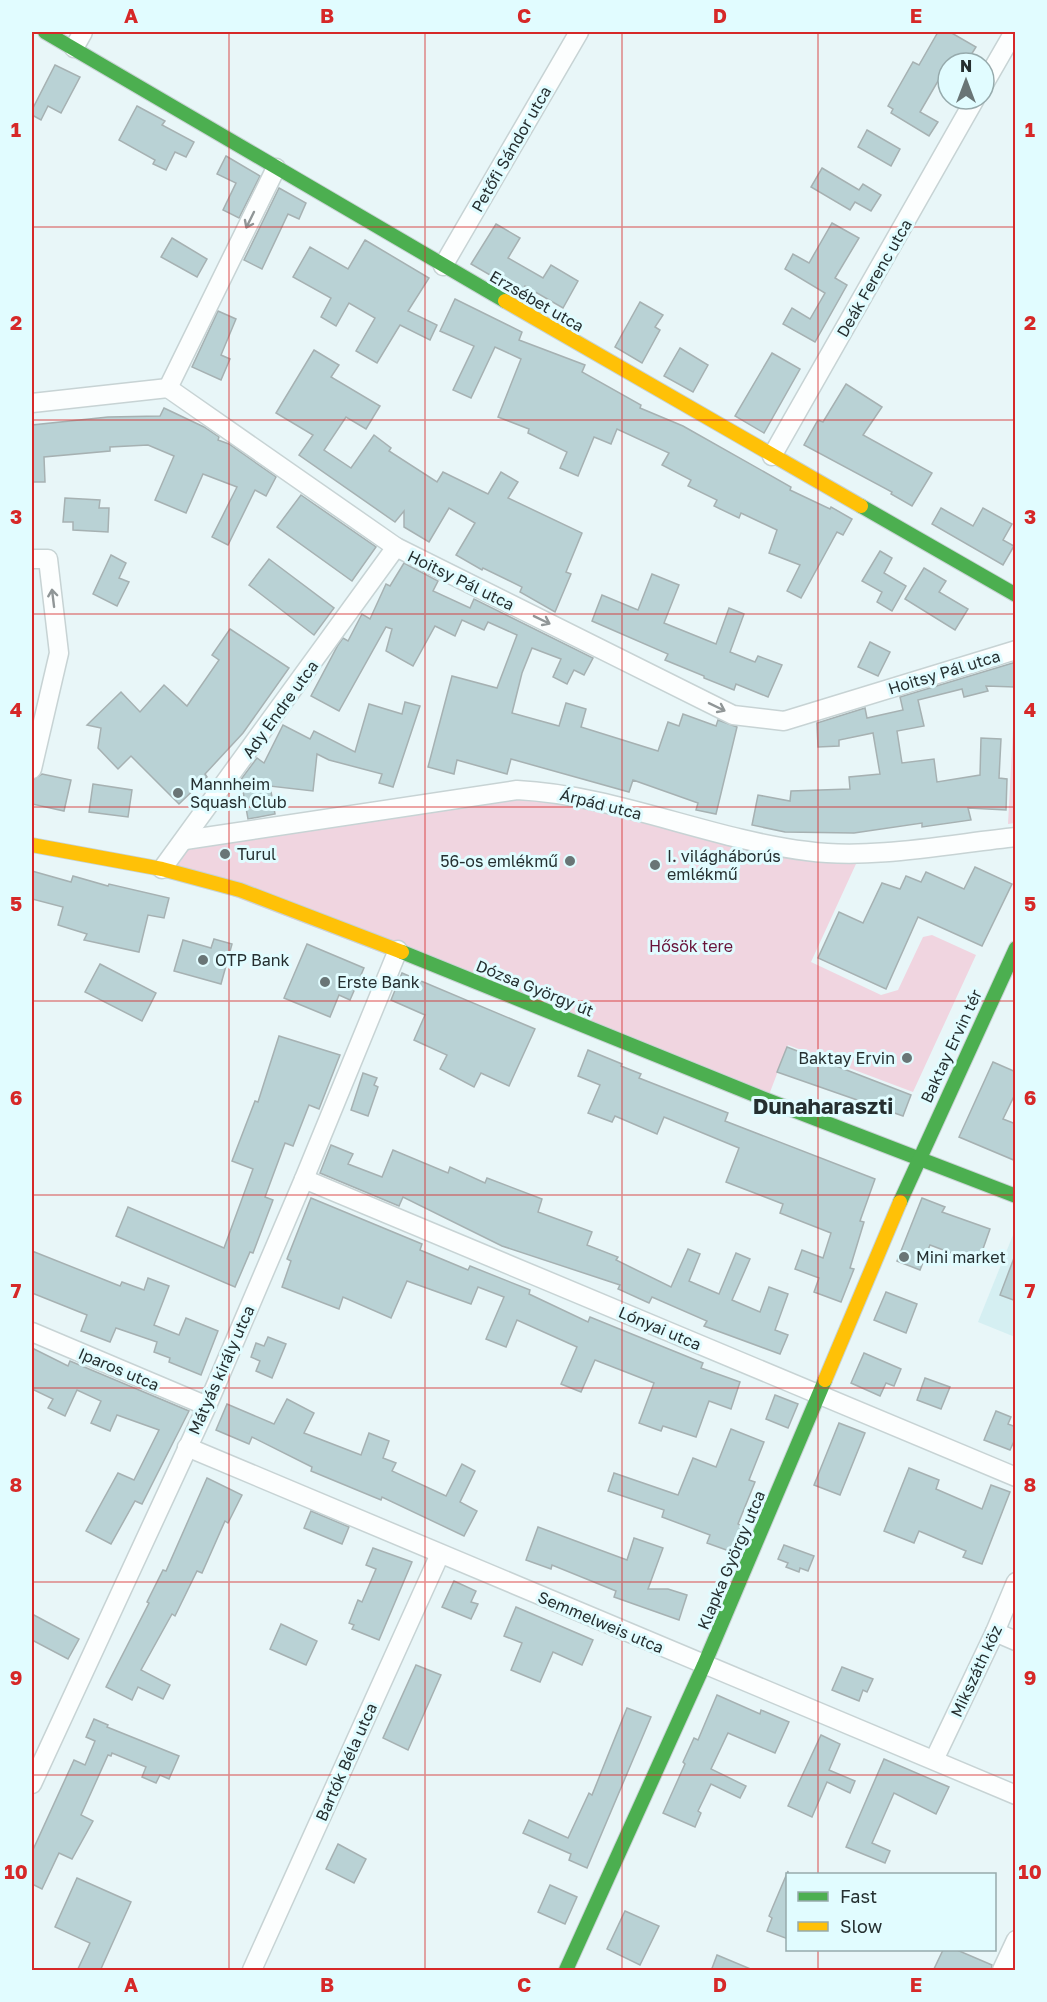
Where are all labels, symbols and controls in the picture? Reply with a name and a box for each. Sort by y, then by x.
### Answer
text: A [124,3,138,27]
text: B [320,3,334,27]
text: C [517,3,531,27]
text: D [713,3,727,27]
text: E [910,3,922,27]
north arrow [936,51,996,111]
text: N [960,56,972,76]
street label: Petőfi Sándor utca [467,82,555,216]
text: 1 [11,117,21,141]
text: 1 [1025,117,1035,141]
one-way arrow [244,211,256,229]
street label: Deák Ferenc utca [832,215,916,341]
street label: Erzsébet utca [486,266,588,336]
text: 2 [10,310,22,334]
text: 2 [1024,310,1036,334]
text: 3 [10,504,22,528]
text: 3 [1024,504,1036,528]
street label: Hoitsy Pál utca [404,546,518,614]
one-way arrow [47,588,58,608]
one-way arrow [533,615,551,626]
street label: Hoitsy Pál utca [886,645,1002,699]
street label: Ady Endre utca [238,656,322,762]
text: 4 [10,697,22,721]
text: 4 [1024,697,1036,721]
one-way arrow [708,701,726,713]
place label: Mannheim Squash Club [190,774,287,812]
street label: Árpád utca [558,784,644,824]
marker: Mannheim Squash Club [171,786,185,800]
place label: Turul [237,844,276,864]
place label: I. világháborús emlékmű [667,846,781,884]
marker: Turul [218,847,232,861]
place label: 56-os emlékmű [440,851,558,871]
marker: 56-os emlékmű [563,854,577,868]
marker: I. világháborús emlékmű [648,858,662,872]
text: 5 [10,891,22,915]
text: 5 [1024,891,1036,915]
park label: Hősök tere [649,936,733,956]
place label: OTP Bank [215,950,290,970]
marker: OTP Bank [196,953,210,967]
street label: Dózsa György út [473,955,597,1021]
place label: Erste Bank [337,972,420,992]
marker: Erste Bank [318,975,332,989]
street label: Baktay Ervin tér [916,986,986,1106]
place label: Baktay Ervin [798,1048,895,1068]
marker: Baktay Ervin [900,1051,914,1065]
text: 6 [10,1085,22,1109]
text: 6 [1024,1085,1036,1109]
district label: Dunaharaszti [753,1092,893,1119]
place label: Mini market [916,1247,1006,1267]
marker: Mini market [897,1250,911,1264]
text: 7 [11,1278,22,1302]
text: 7 [1025,1278,1036,1302]
street label: Mátyás király utca [184,1302,258,1438]
street label: Lónyai utca [616,1302,704,1354]
street label: Iparos utca [76,1343,162,1395]
text: 8 [10,1472,22,1496]
text: 8 [1024,1472,1036,1496]
street label: Klapka György utca [693,1487,769,1633]
street label: Semmelweis utca [535,1586,667,1658]
street label: Mikszáth köz [946,1622,1006,1720]
text: 9 [10,1665,22,1689]
text: 9 [1024,1665,1036,1689]
street label: Bartók Béla utca [311,1700,381,1824]
text: 10 [4,1859,28,1883]
text: 10 [1018,1859,1042,1883]
legend [786,1873,996,1951]
text: Fast [840,1885,877,1907]
text: Slow [840,1915,883,1937]
text: A [124,1972,138,1996]
text: B [320,1972,334,1996]
text: C [517,1972,531,1996]
text: D [713,1972,727,1996]
text: E [910,1972,922,1996]

